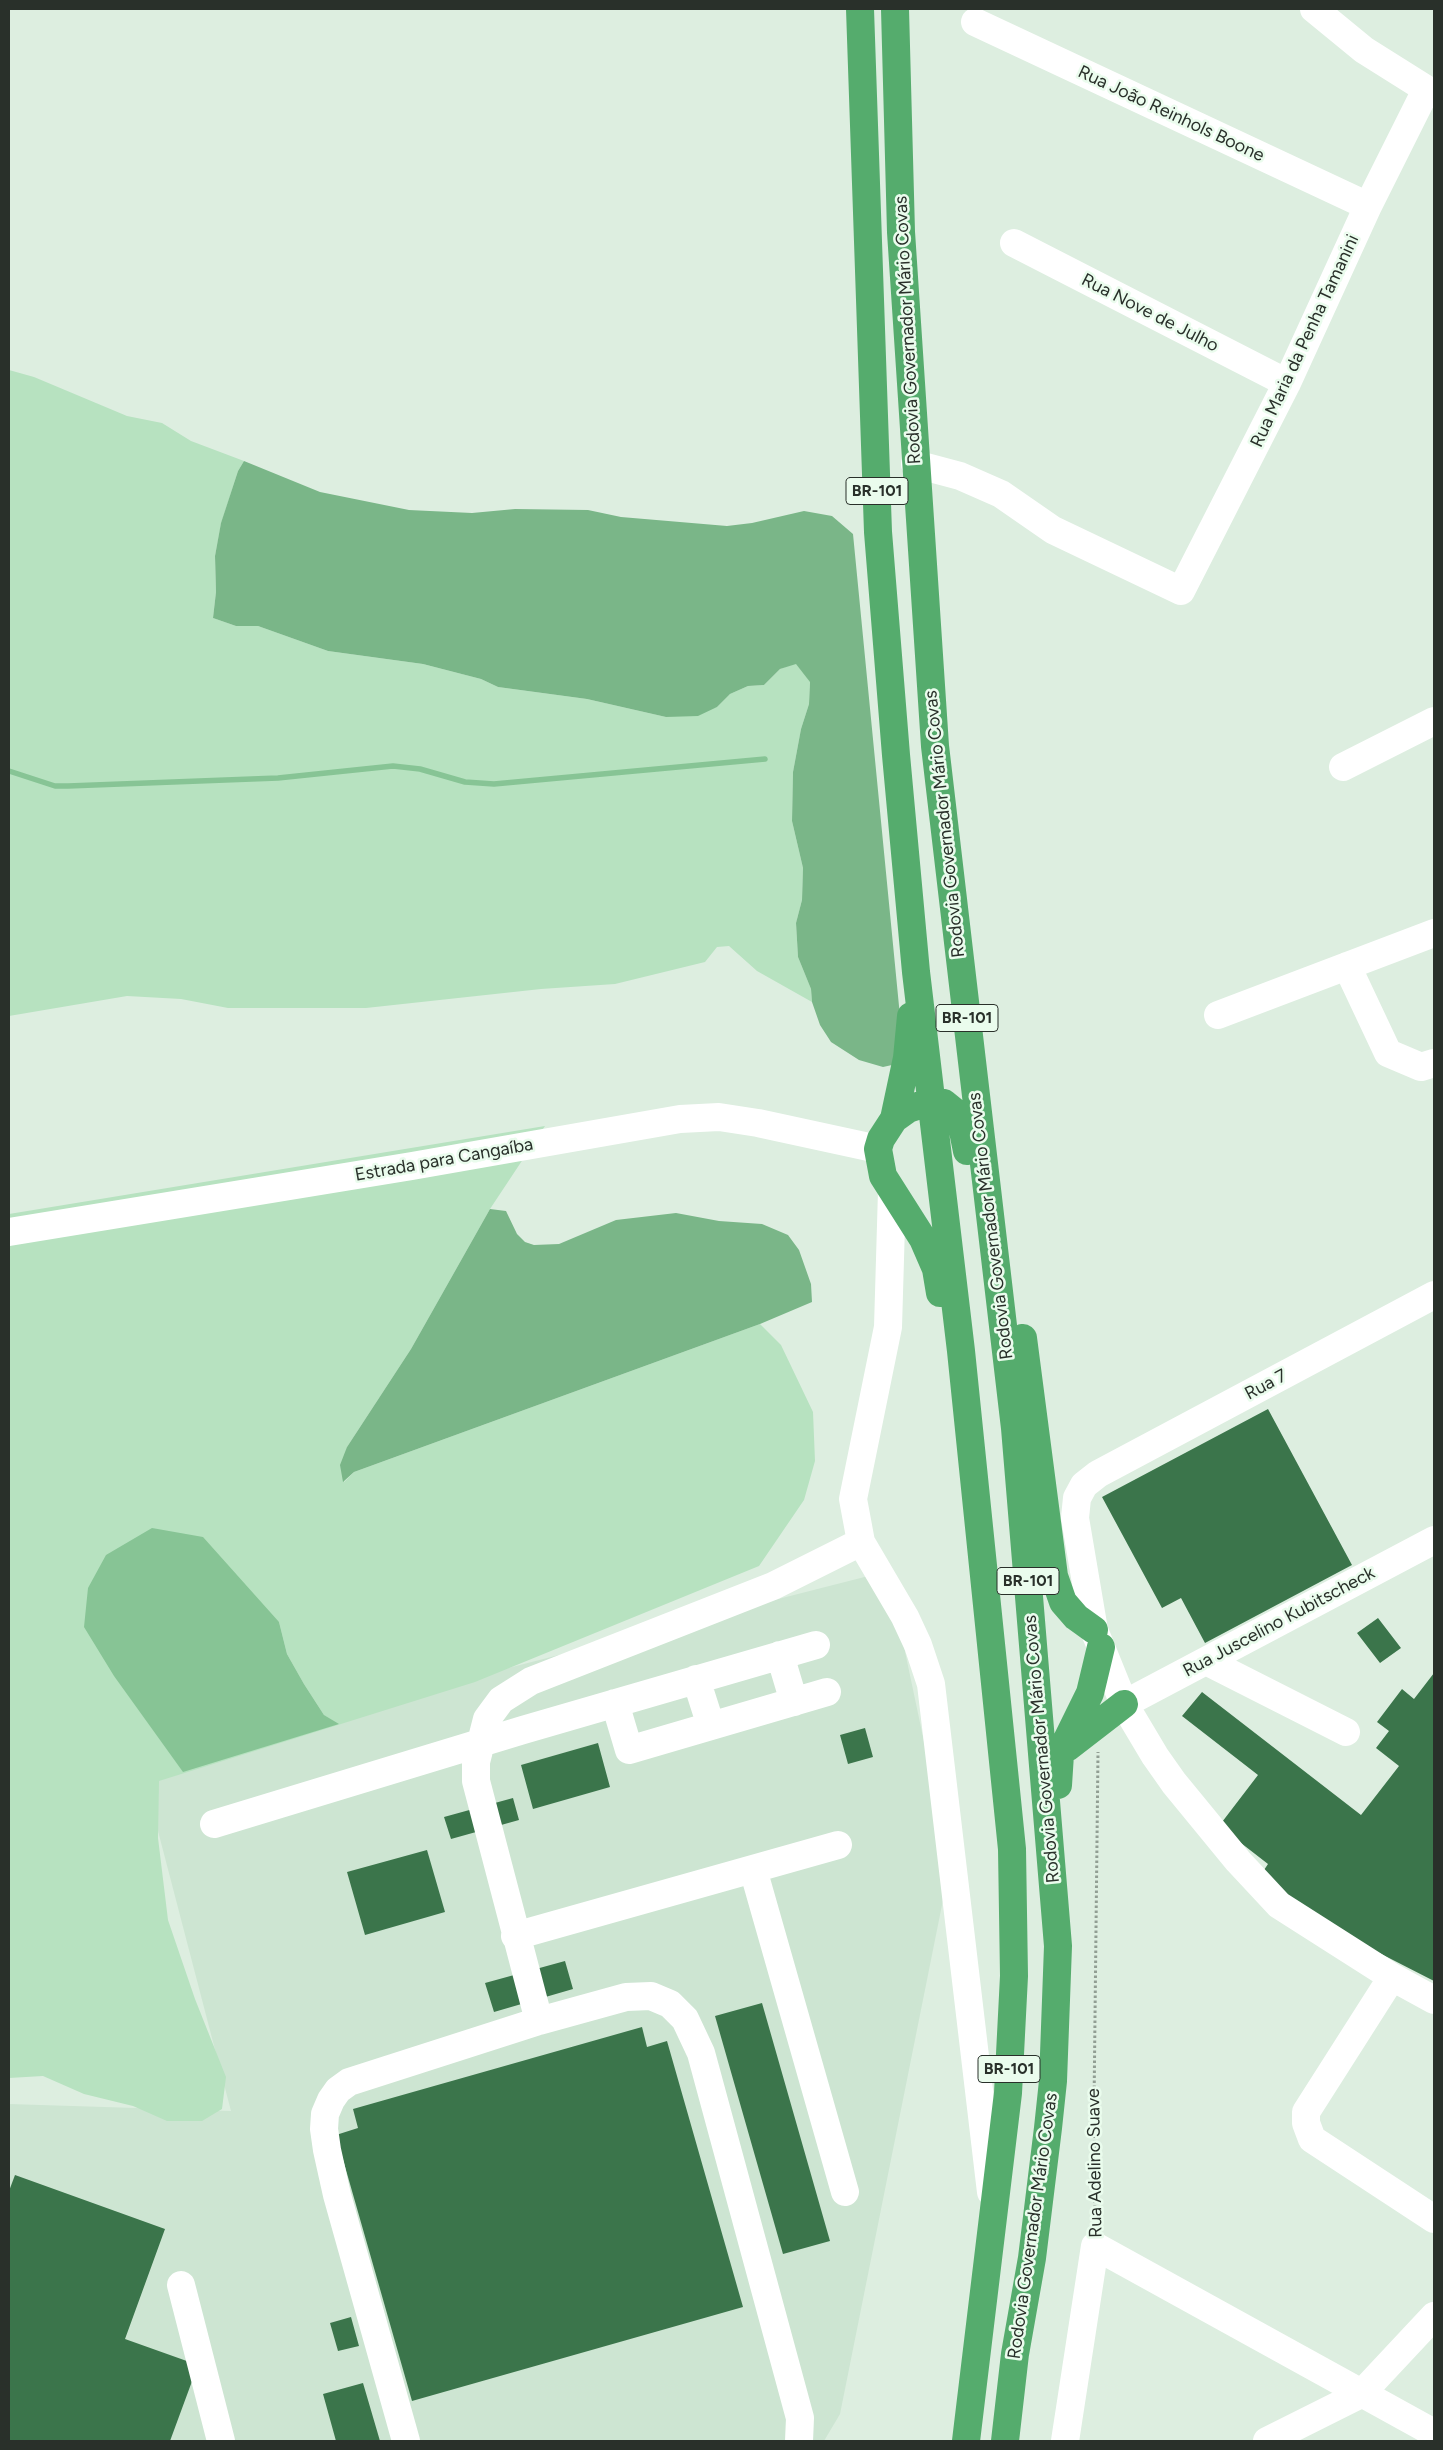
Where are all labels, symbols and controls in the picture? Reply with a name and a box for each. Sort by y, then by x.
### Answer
street label: Rua João Reinhols Boone [1074,61,1268,167]
street label: Rodovia Governador Mário Covas [890,195,926,465]
street label: Rua Maria da Penha Tamanini [1246,231,1364,451]
street label: Rua Nove de Julho [1078,269,1222,357]
road number: BR-101 [846,478,908,504]
street label: Rodovia Governador Mário Covas [920,689,970,959]
road number: BR-101 [936,1004,998,1032]
street label: Rodovia Governador Mário Covas [964,1091,1018,1361]
street label: Estrada para Cangaíba [353,1134,535,1186]
street label: Rua 7 [1241,1365,1291,1405]
street label: Rua Juscelino Kubitscheck [1179,1562,1379,1682]
road number: BR-101 [997,1568,1059,1594]
street label: Rodovia Governador Mário Covas [1020,1614,1064,1884]
road number: BR-101 [978,2056,1040,2082]
street label: Rua Adelino Suave [1083,2088,1107,2238]
street label: Rodovia Governador Mário Covas [1004,2091,1062,2361]

